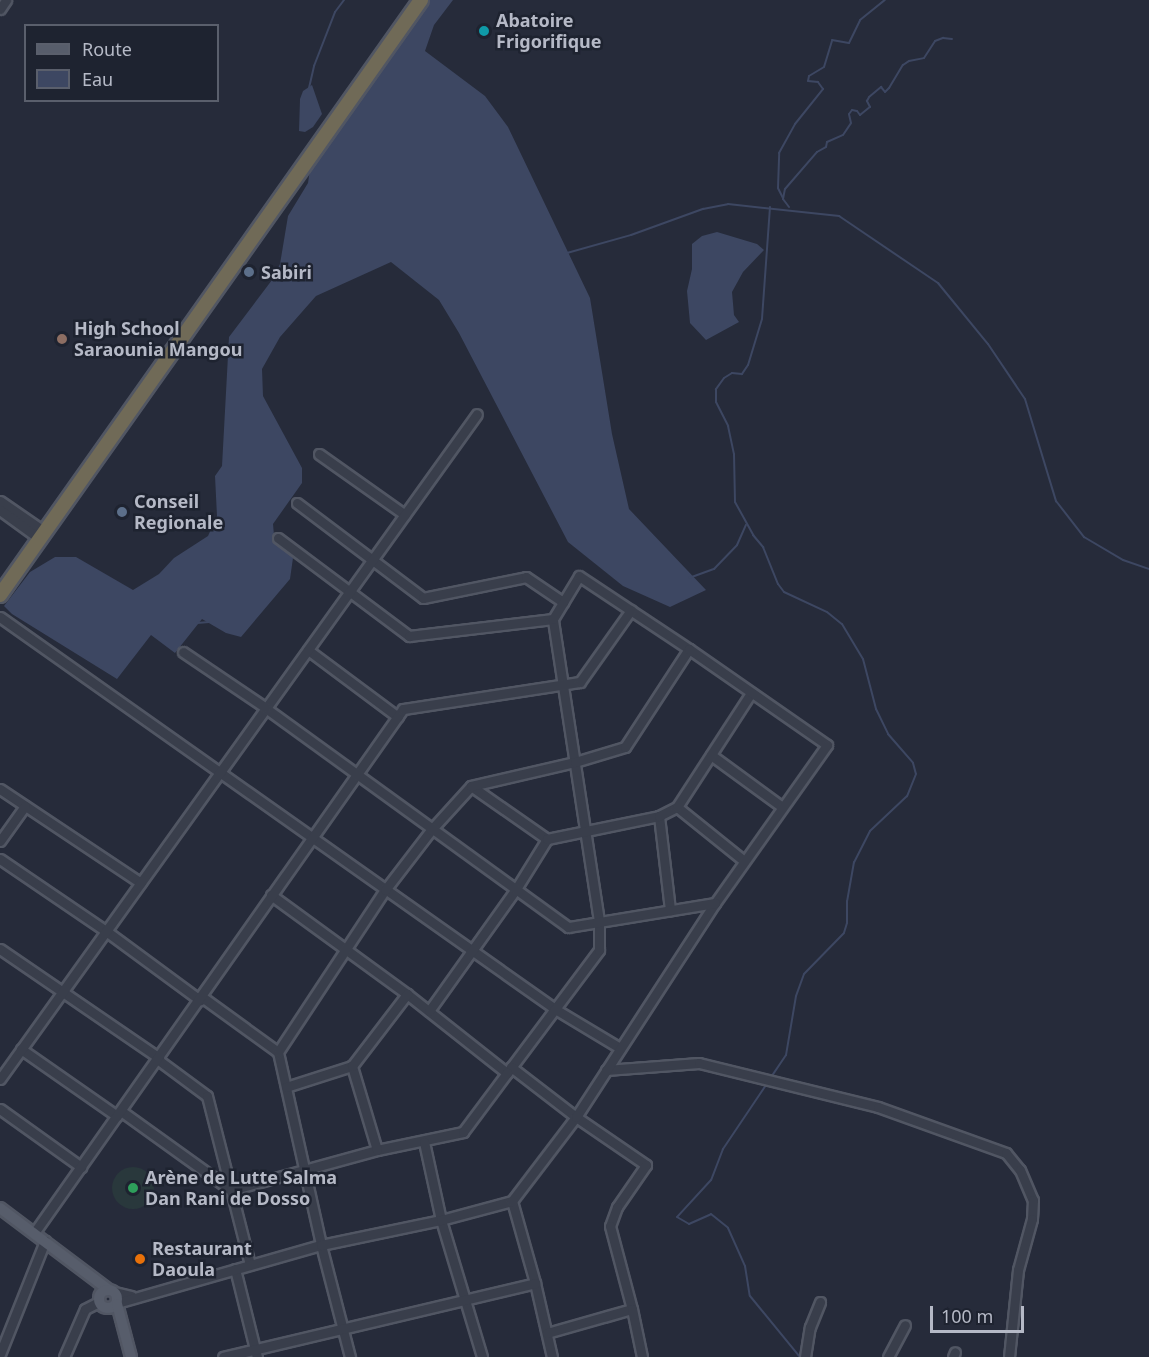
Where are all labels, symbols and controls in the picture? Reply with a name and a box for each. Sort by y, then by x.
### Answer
place label: Abatoire Frigorifique [496,10,602,52]
legend [24,24,219,102]
marker: Abatoire Frigorifique [477,24,491,38]
text: Route [82,37,132,61]
text: Eau [82,67,113,91]
place label: Sabiri [261,261,312,283]
marker: Sabiri [242,265,256,279]
place label: High School Saraounia Mangou [74,318,242,360]
marker: High School Saraounia Mangou [55,332,69,346]
place label: Conseil Regionale [134,491,223,534]
marker: Conseil Regionale [115,505,129,519]
place label: Arène de Lutte Salma Dan Rani de Dosso [145,1167,337,1210]
marker: Arène de Lutte Salma Dan Rani de Dosso [126,1181,140,1195]
place label: Restaurant Daoula [152,1238,252,1280]
marker: Restaurant Daoula [133,1252,147,1266]
scale bar [933,1294,1028,1332]
text: 100 m [941,1304,993,1328]

